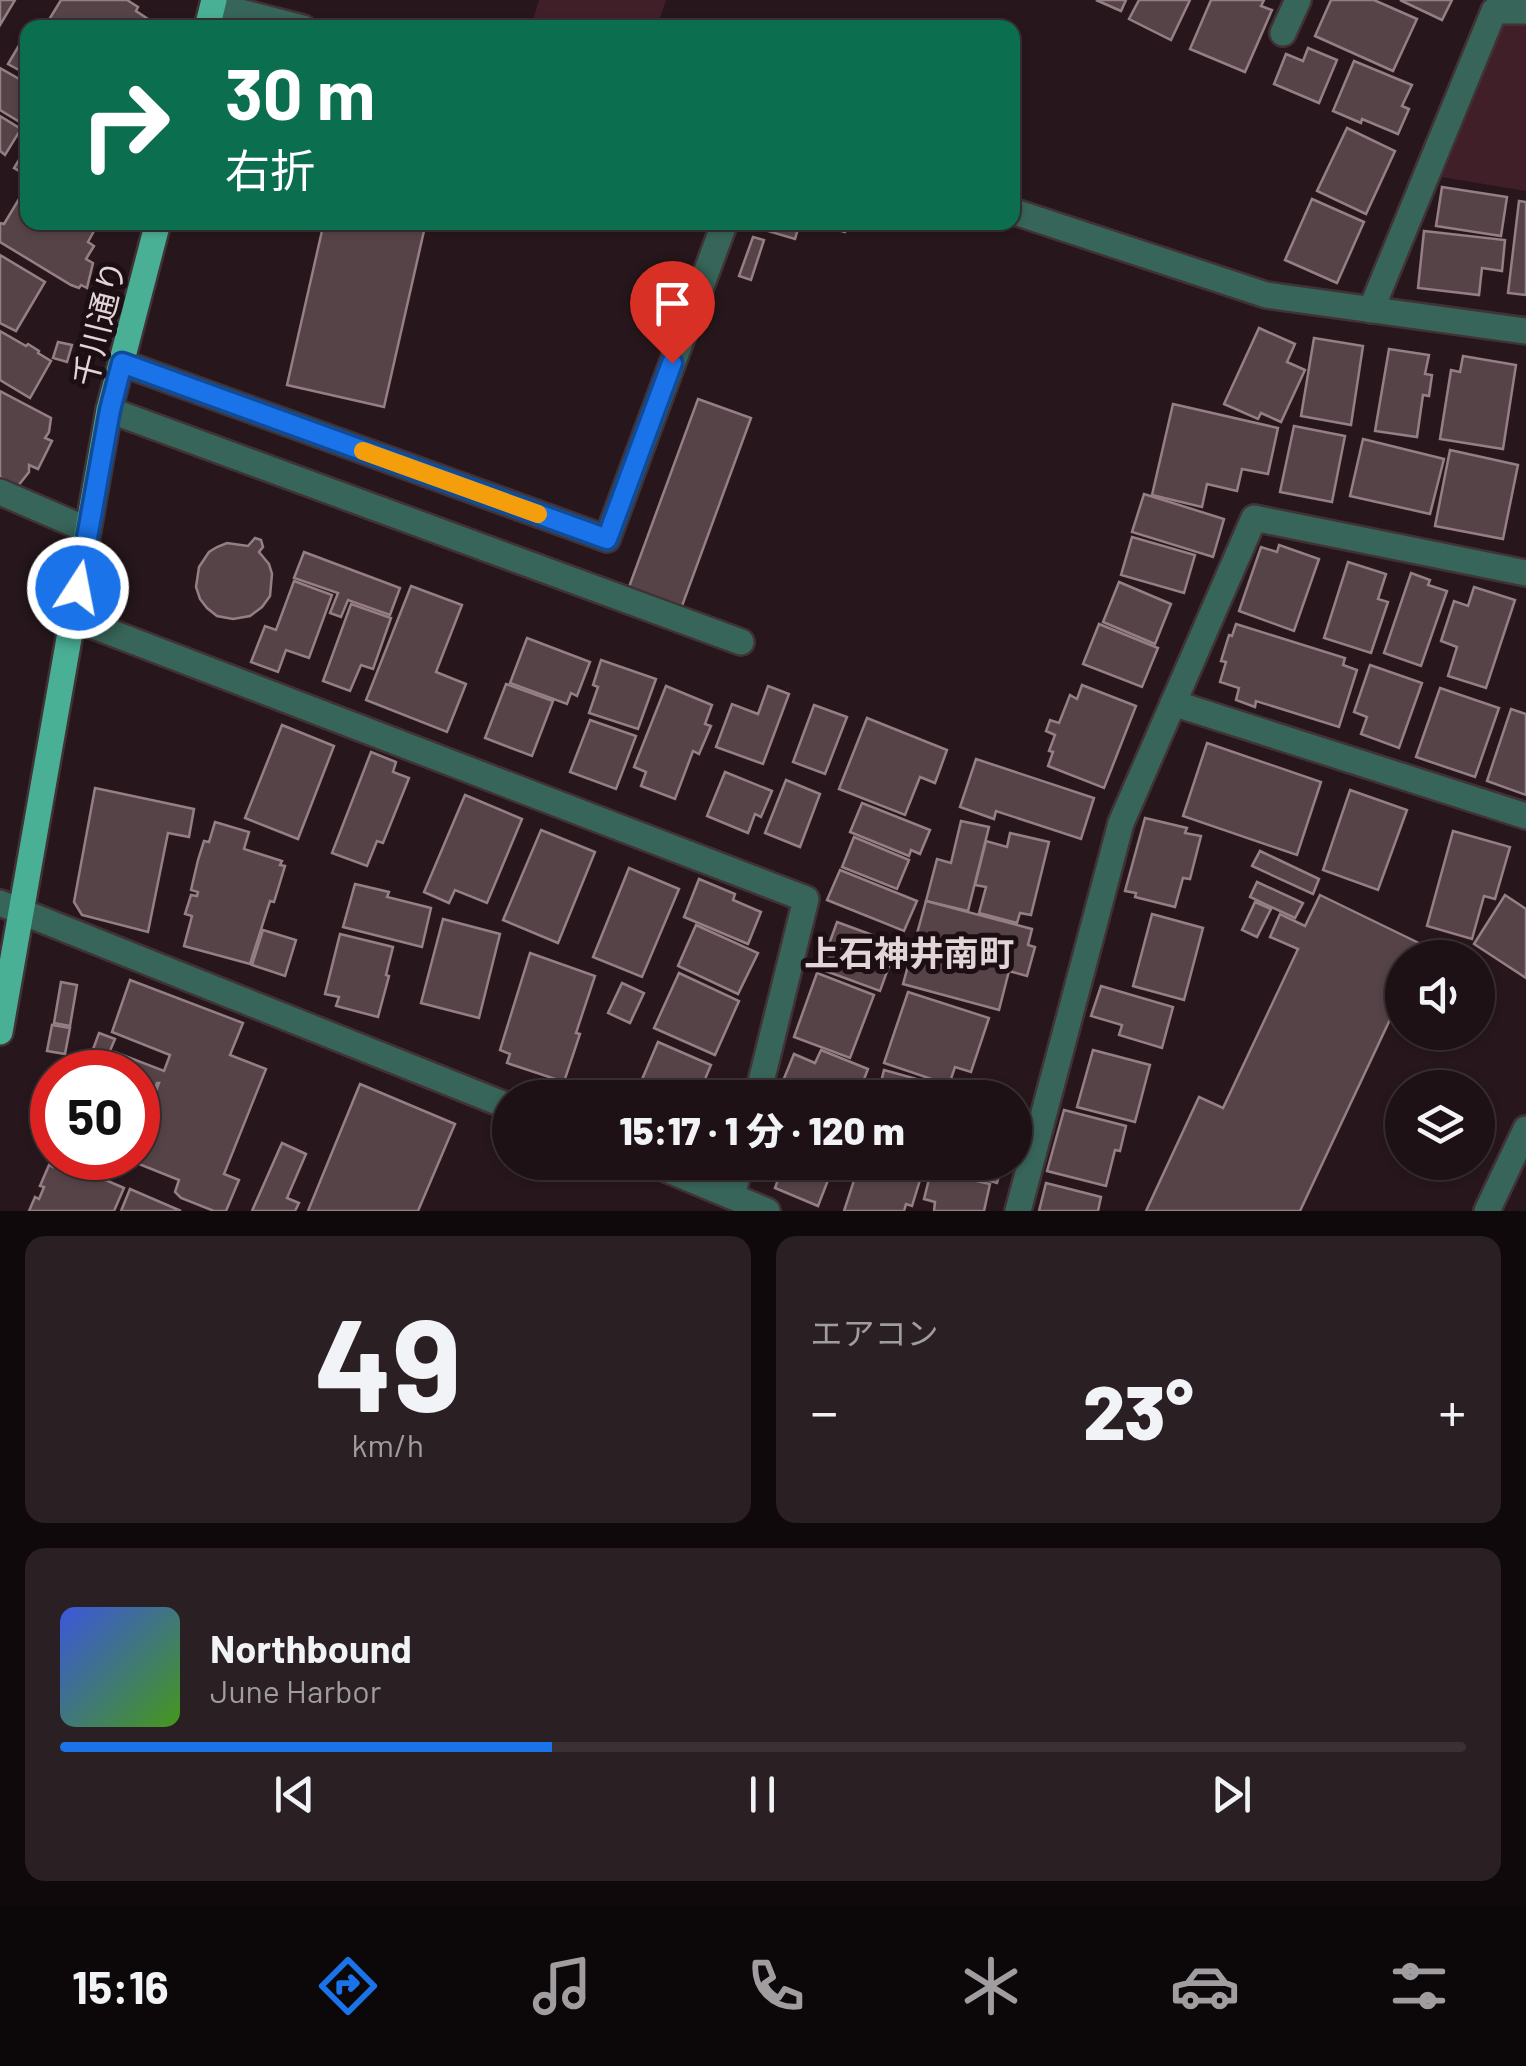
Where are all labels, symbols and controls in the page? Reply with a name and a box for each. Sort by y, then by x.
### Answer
text: 30 m [225,50,375,134]
icon: right [60,60,190,190]
text: 右折 [225,142,315,196]
street label: 千川通り [64,256,132,390]
pin [630,261,715,364]
icon: arrive [645,276,700,331]
position arrow [26,536,130,640]
district label: 上石神井南町 [804,931,1014,973]
map controls [1385,940,1495,1180]
button: sound [1385,940,1495,1050]
speed limit sign: 50 [30,1050,160,1180]
button: layers [1385,1070,1495,1180]
text: 15:17 · 1 分 · 120 m [619,1107,905,1153]
text: 49 [314,1282,462,1438]
text: エアコン [811,1313,939,1351]
text: 23° [1083,1365,1193,1455]
text: − [811,1377,838,1443]
text: + [1438,1377,1466,1443]
text: km/h [352,1425,424,1463]
text: Northbound [210,1625,412,1671]
text: June Harbor [210,1671,381,1709]
icon: previous [267,1767,322,1822]
icon: pause [735,1767,790,1822]
icon: next [1204,1767,1259,1822]
icon: directions [313,1951,383,2021]
icon: music [527,1951,597,2021]
icon: phone [741,1951,811,2021]
icon: climate [956,1951,1026,2021]
icon: car [1170,1951,1240,2021]
icon: filters [1384,1951,1454,2021]
text: 15:16 [72,1959,169,2013]

